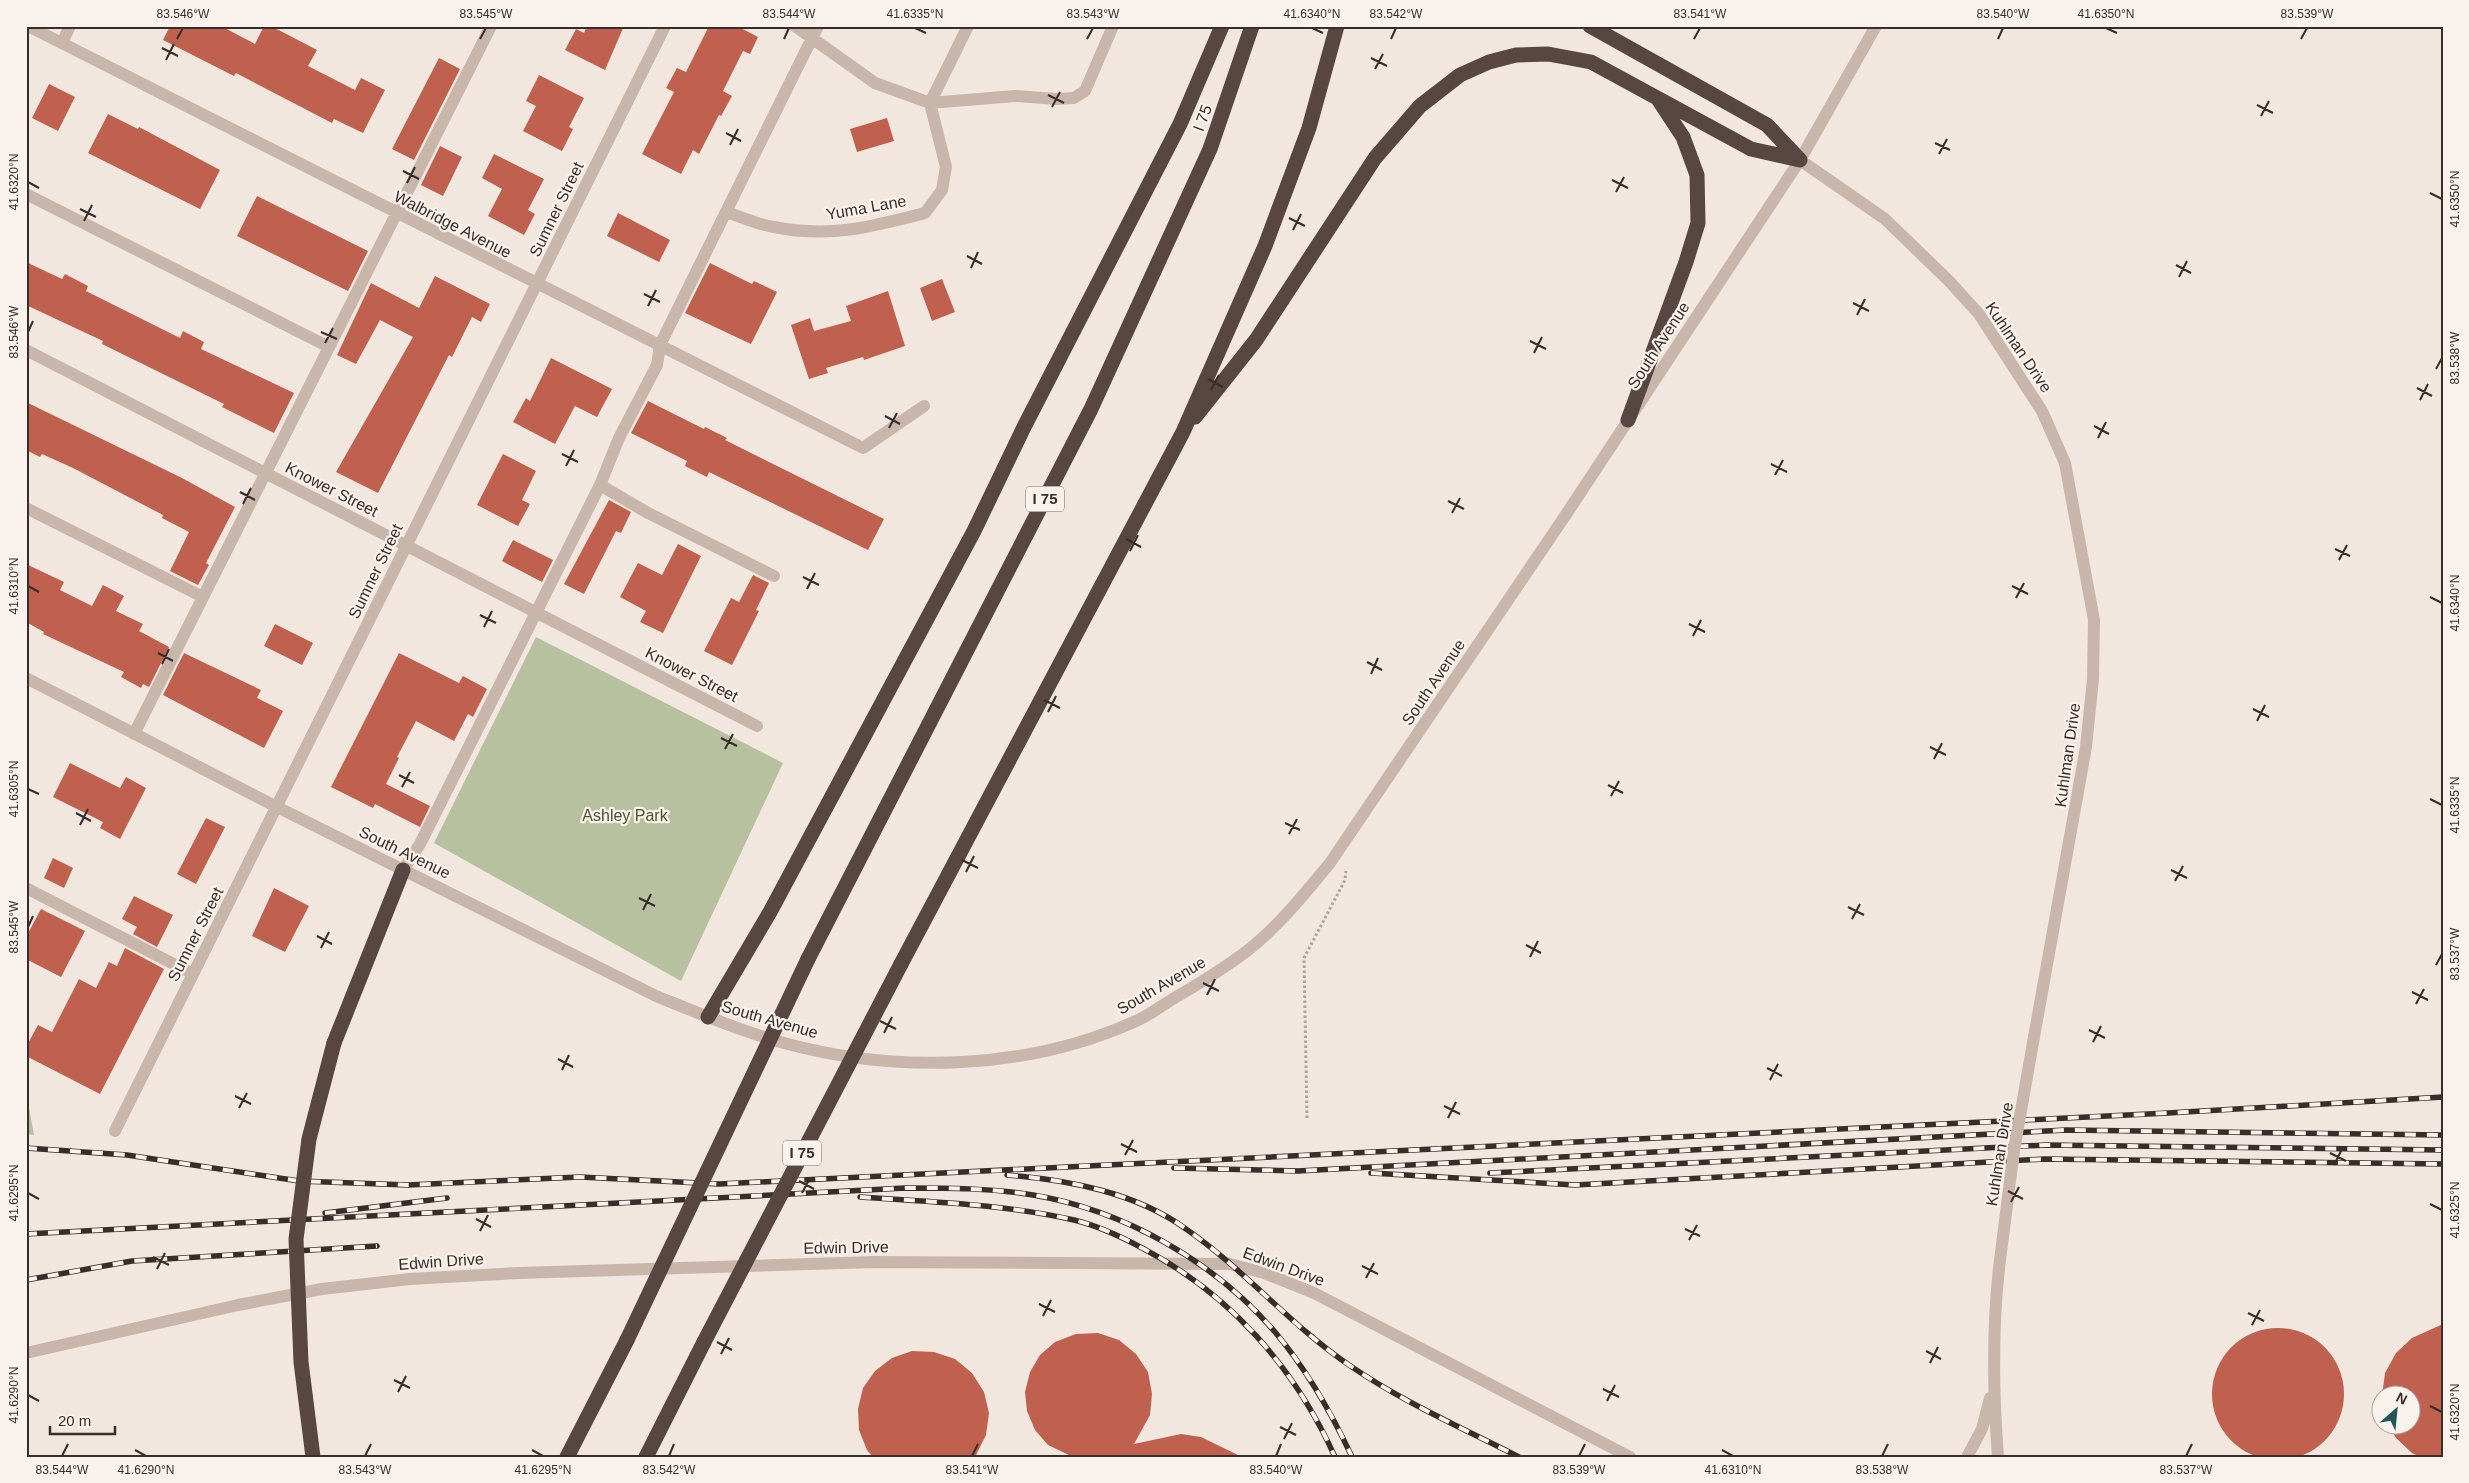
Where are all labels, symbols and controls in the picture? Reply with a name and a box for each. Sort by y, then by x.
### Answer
text: 83.546°W [157,7,210,21]
text: 83.545°W [460,7,513,21]
text: 83.544°W [763,7,816,21]
text: 41.6335°N [887,7,943,21]
text: 83.543°W [1067,7,1120,21]
text: 41.6340°N [1284,7,1340,21]
text: 83.542°W [1370,7,1423,21]
text: 83.541°W [1674,7,1727,21]
text: 83.540°W [1977,7,2030,21]
text: 41.6350°N [2078,7,2134,21]
text: 83.539°W [2281,7,2334,21]
street label: I 75 [1190,103,1215,134]
text: 41.6320°N [7,154,21,210]
street label: Sumner Street [526,159,587,259]
text: 41.6350°N [2448,171,2462,227]
street label: Walbridge Avenue [391,188,514,261]
street label: Yuma Lane [825,192,908,223]
street label: South Avenue [1624,299,1693,392]
street label: Kuhlman Drive [1982,299,2055,396]
text: 83.546°W [7,305,21,358]
text: 83.538°W [2448,331,2462,384]
street label: Knower Street [283,459,381,520]
road number: I 75 [1026,486,1064,512]
street label: Sumner Street [345,521,406,621]
text: 41.6310°N [7,558,21,614]
text: 41.6340°N [2448,575,2462,631]
street label: South Avenue [1399,636,1468,728]
street label: Knower Street [643,644,741,705]
street label: Kuhlman Drive [2052,702,2083,808]
text: 41.6305°N [7,761,21,817]
text: 41.6335°N [2448,777,2462,833]
park label: Ashley Park [582,807,669,824]
street label: South Avenue [356,823,453,882]
street label: Sumner Street [164,884,227,984]
text: 83.545°W [7,900,21,953]
text: 83.537°W [2448,927,2462,980]
street label: South Avenue [1114,953,1209,1018]
street label: South Avenue [720,998,820,1041]
street label: Kuhlman Drive [1983,1101,2016,1207]
road number: I 75 [783,1140,821,1166]
text: 41.6295°N [7,1165,21,1221]
text: 41.6325°N [2448,1182,2462,1238]
street label: Edwin Drive [803,1238,889,1257]
street label: Edwin Drive [1241,1244,1327,1289]
street label: Edwin Drive [398,1250,484,1273]
text: 41.6290°N [7,1367,21,1423]
text: 41.6320°N [2448,1384,2462,1440]
north arrow [2372,1386,2422,1436]
text: N [2394,1389,2410,1408]
scale bar [50,1403,115,1435]
text: 20 m [58,1412,91,1429]
text: 83.544°W [36,1463,89,1477]
text: 41.6290°N [118,1463,174,1477]
text: 83.543°W [339,1463,392,1477]
text: 41.6295°N [515,1463,571,1477]
text: 83.542°W [643,1463,696,1477]
text: 83.541°W [946,1463,999,1477]
text: 83.540°W [1250,1463,1303,1477]
text: 83.539°W [1553,1463,1606,1477]
text: 41.6310°N [1705,1463,1761,1477]
text: 83.538°W [1856,1463,1909,1477]
text: 83.537°W [2160,1463,2213,1477]

